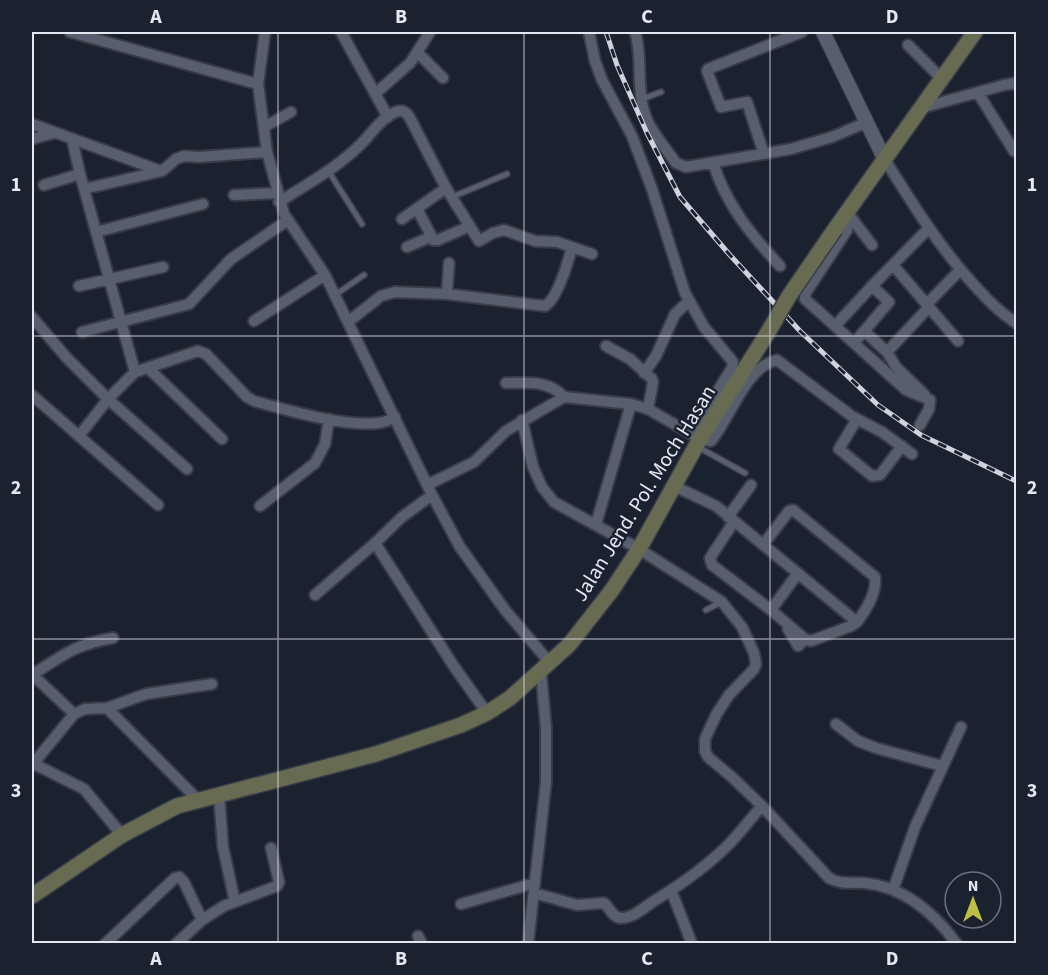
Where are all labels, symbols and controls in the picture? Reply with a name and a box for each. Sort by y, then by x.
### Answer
text: A [149,3,162,31]
text: B [395,3,407,31]
text: C [641,3,653,31]
text: D [886,3,898,31]
text: 1 [11,171,21,199]
text: 1 [1027,171,1037,199]
street label: Jalan Jend. Pol. Moch Hasan [565,379,723,607]
text: 2 [11,474,21,502]
text: 2 [1027,474,1037,502]
text: 3 [11,777,21,805]
text: 3 [1027,777,1037,805]
north arrow [943,870,1003,930]
text: N [968,875,978,897]
text: A [149,945,162,973]
text: B [395,945,407,973]
text: C [641,945,653,973]
text: D [886,945,898,973]

